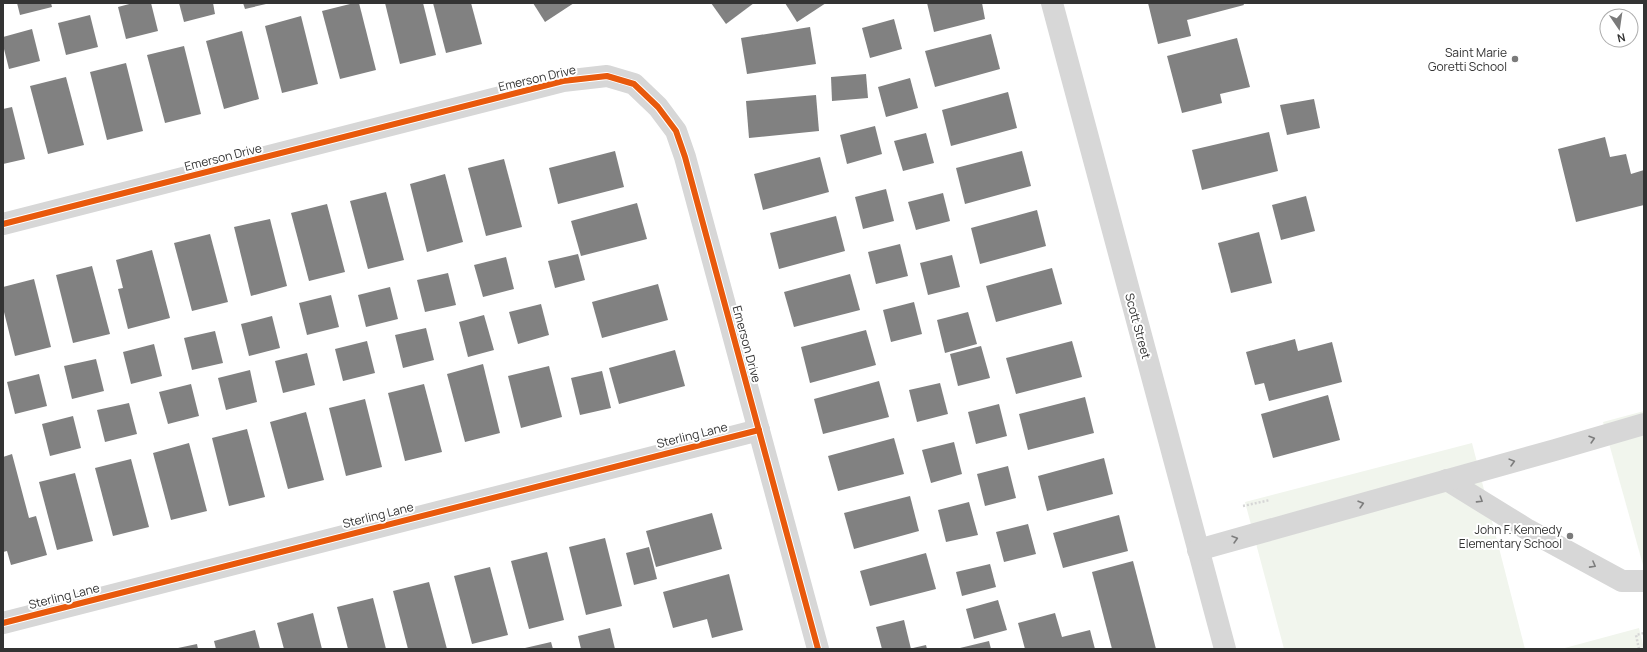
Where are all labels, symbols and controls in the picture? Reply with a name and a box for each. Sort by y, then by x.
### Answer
north arrow [1599,8,1639,48]
text: N [1616,30,1627,46]
place label: Saint Marie Goretti School [1428,44,1507,75]
marker: Saint Marie Goretti School [1510,54,1520,64]
street label: Emerson Drive [497,61,577,95]
street label: Emerson Drive [183,139,263,175]
street label: Scott Street [1121,291,1155,361]
street label: Emerson Drive [729,304,765,384]
street label: Sterling Lane [655,418,729,452]
one-way arrow [1588,435,1595,444]
one-way arrow [1508,458,1515,467]
one-way arrow [1476,496,1483,503]
street label: Sterling Lane [341,498,415,532]
one-way arrow [1357,500,1364,509]
place label: John F. Kennedy Elementary School [1459,521,1563,552]
marker: John F. Kennedy Elementary School [1565,531,1575,541]
one-way arrow [1232,535,1239,544]
one-way arrow [1589,560,1596,568]
street label: Sterling Lane [27,579,101,613]

